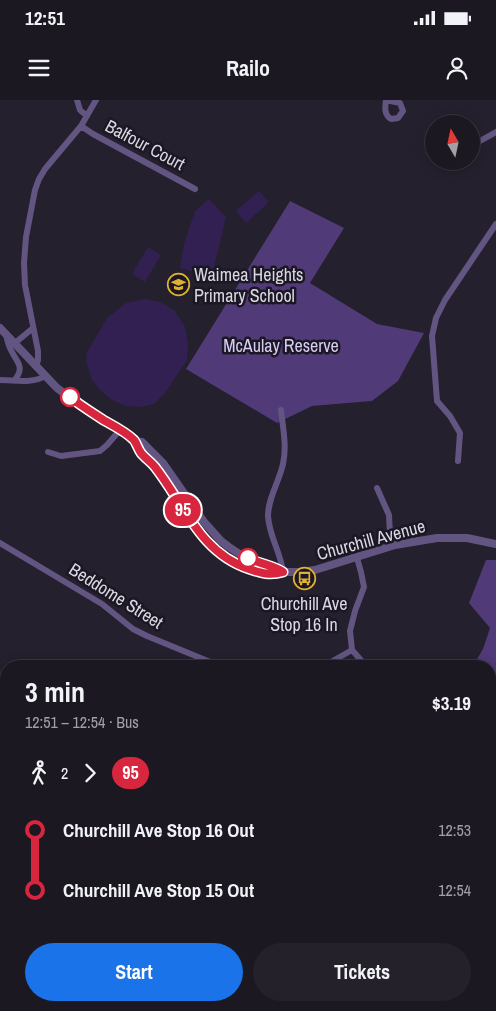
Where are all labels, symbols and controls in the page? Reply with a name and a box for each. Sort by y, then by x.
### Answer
text: 12:51 [25,5,65,31]
text: Railo [226,53,270,83]
icon: menu [25,54,53,82]
icon: person [443,54,471,82]
street label: Balfour Court [101,113,189,176]
north arrow [425,115,480,170]
map controls [425,115,480,170]
place label: Waimea Heights Primary School [194,262,303,308]
school or university icon: Waimea Heights Primary School [166,273,190,297]
park label: McAulay Reserve [223,333,339,358]
unlabelled marker [60,387,80,407]
line badge: 95 [160,494,206,526]
text: 95 [175,497,191,522]
street label: Churchill Avenue [314,513,428,566]
unlabelled marker [238,548,258,568]
street label: Beddome Street [64,557,168,634]
bus stop icon: Churchill Ave Stop 16 In [292,567,316,591]
place label: Churchill Ave Stop 16 In [261,591,347,637]
text: 3 min [25,673,85,711]
text: $3.19 [432,690,471,716]
text: 12:51 – 12:54 · Bus [25,711,139,733]
icon: walk [25,759,53,787]
icon: forward [76,759,104,787]
text: 95 [122,760,139,785]
text: 2 [61,762,68,784]
text: Churchill Ave Stop 16 Out [63,817,254,843]
text: 12:53 [438,819,471,841]
text: Churchill Ave Stop 15 Out [63,877,254,903]
text: 12:54 [438,879,471,901]
button: Start [25,943,243,1001]
button: Tickets [253,943,471,1001]

